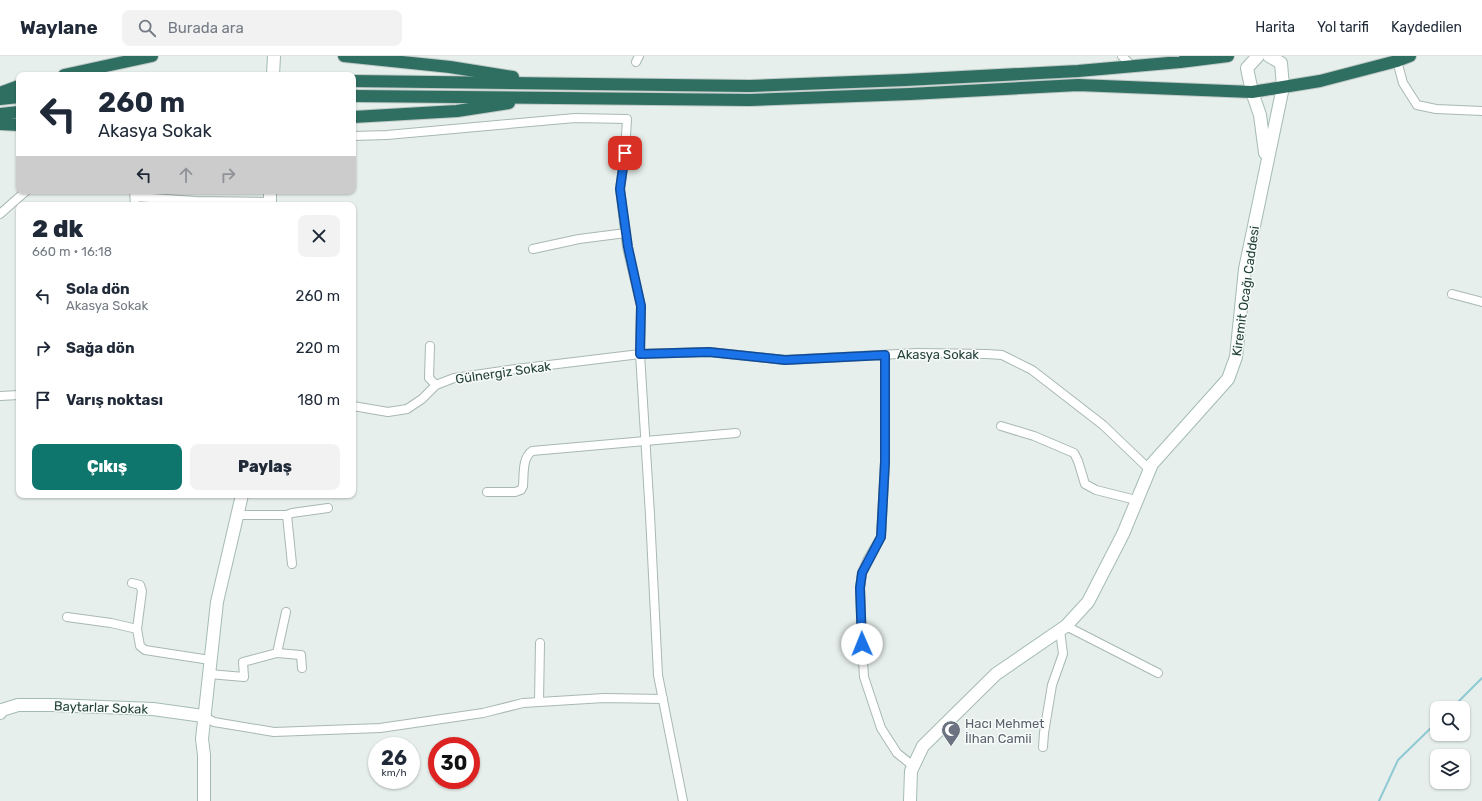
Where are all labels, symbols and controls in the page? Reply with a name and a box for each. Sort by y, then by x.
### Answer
search box [122,10,402,46]
text: Waylane [20,16,98,39]
icon: search [136,17,158,39]
text: Burada ara [168,19,244,37]
text: Harita [1255,19,1295,36]
text: Yol tarifi [1317,19,1369,36]
text: Kaydedilen [1391,19,1462,36]
text: 260 m [98,86,185,119]
icon: left [32,88,84,140]
text: Akasya Sokak [98,120,212,142]
pin [608,136,642,170]
icon: arrive [614,142,636,164]
icon: left [133,164,155,186]
icon: ahead [175,164,197,186]
icon: right [217,164,239,186]
text: 2 dk [32,215,83,243]
button: close [298,215,340,257]
street label: Kiremit Ocağı Caddesi [1229,225,1263,357]
text: 660 m · 16:18 [32,244,112,259]
text: Sola dön [66,280,130,298]
icon: left [32,285,54,307]
text: 260 m [296,287,340,305]
text: Akasya Sokak [66,298,148,313]
icon: right [32,337,54,359]
text: Sağa dön [66,339,135,357]
text: 220 m [296,339,340,357]
street label: Akasya Sokak [897,347,979,362]
street label: Gülnergiz Sokak [454,358,552,388]
icon: arrive [32,389,54,411]
text: Varış noktası [66,391,163,409]
text: 180 m [298,391,340,409]
button: Çıkış [32,444,182,490]
button: Paylaş [190,444,340,490]
position arrow [841,623,883,665]
street label: Baytarlar Sokak [54,698,149,717]
map controls [1430,701,1470,789]
button: search [1430,701,1470,741]
place label: Hacı Mehmet İlhan Camii [965,716,1044,746]
mosque icon: Hacı Mehmet İlhan Camii [940,719,962,747]
speed limit sign: 30 [428,737,480,789]
text: 26 [381,746,407,770]
button: layers [1430,749,1470,789]
text: km/h [382,767,406,779]

